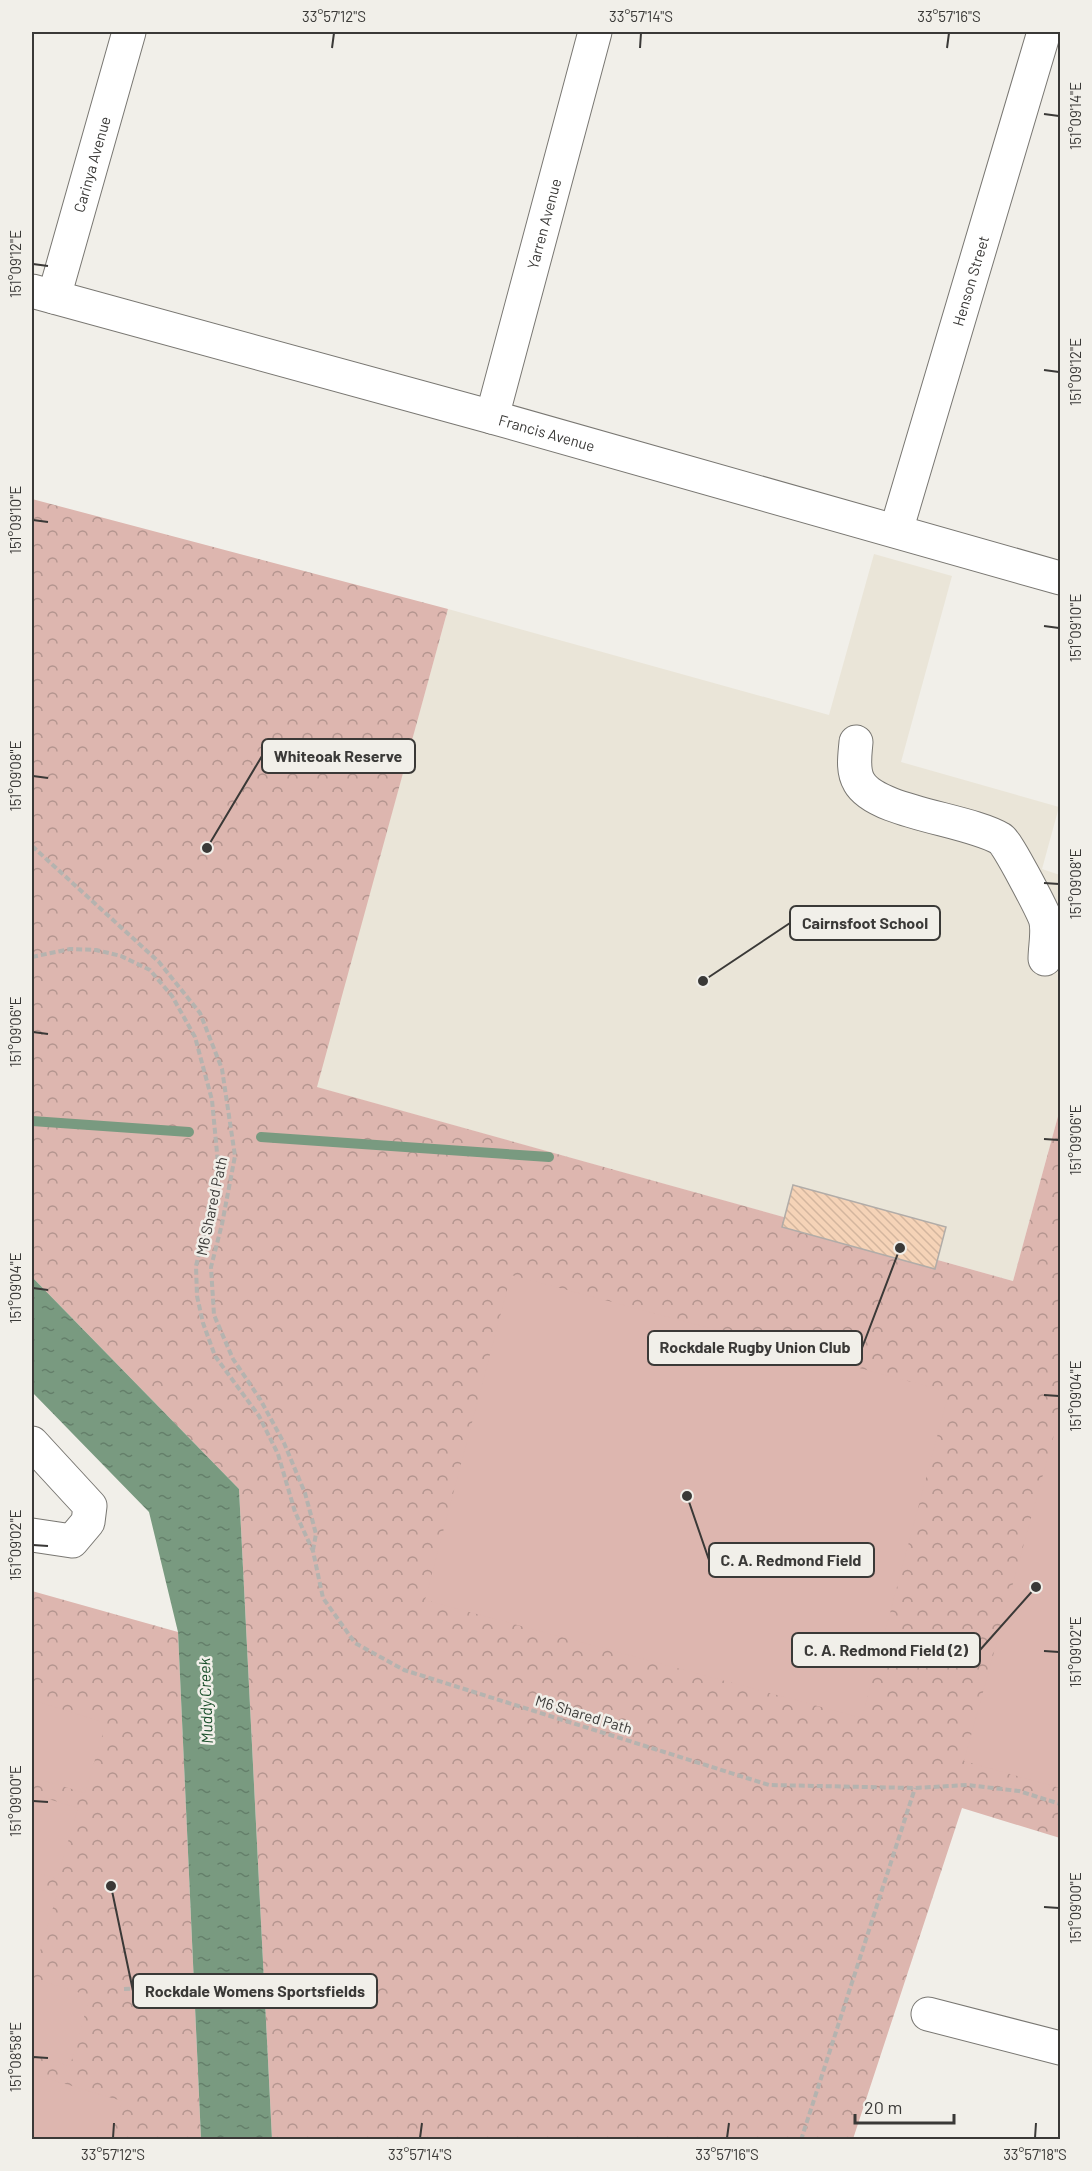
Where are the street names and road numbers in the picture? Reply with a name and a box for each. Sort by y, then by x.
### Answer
street label: Carinya Avenue [69,114,114,214]
street label: Yarren Avenue [523,176,564,271]
street label: Henson Street [948,233,992,328]
street label: Francis Avenue [497,410,597,455]
street label: M6 Shared Path [192,1155,230,1257]
street label: M6 Shared Path [533,1691,635,1737]

